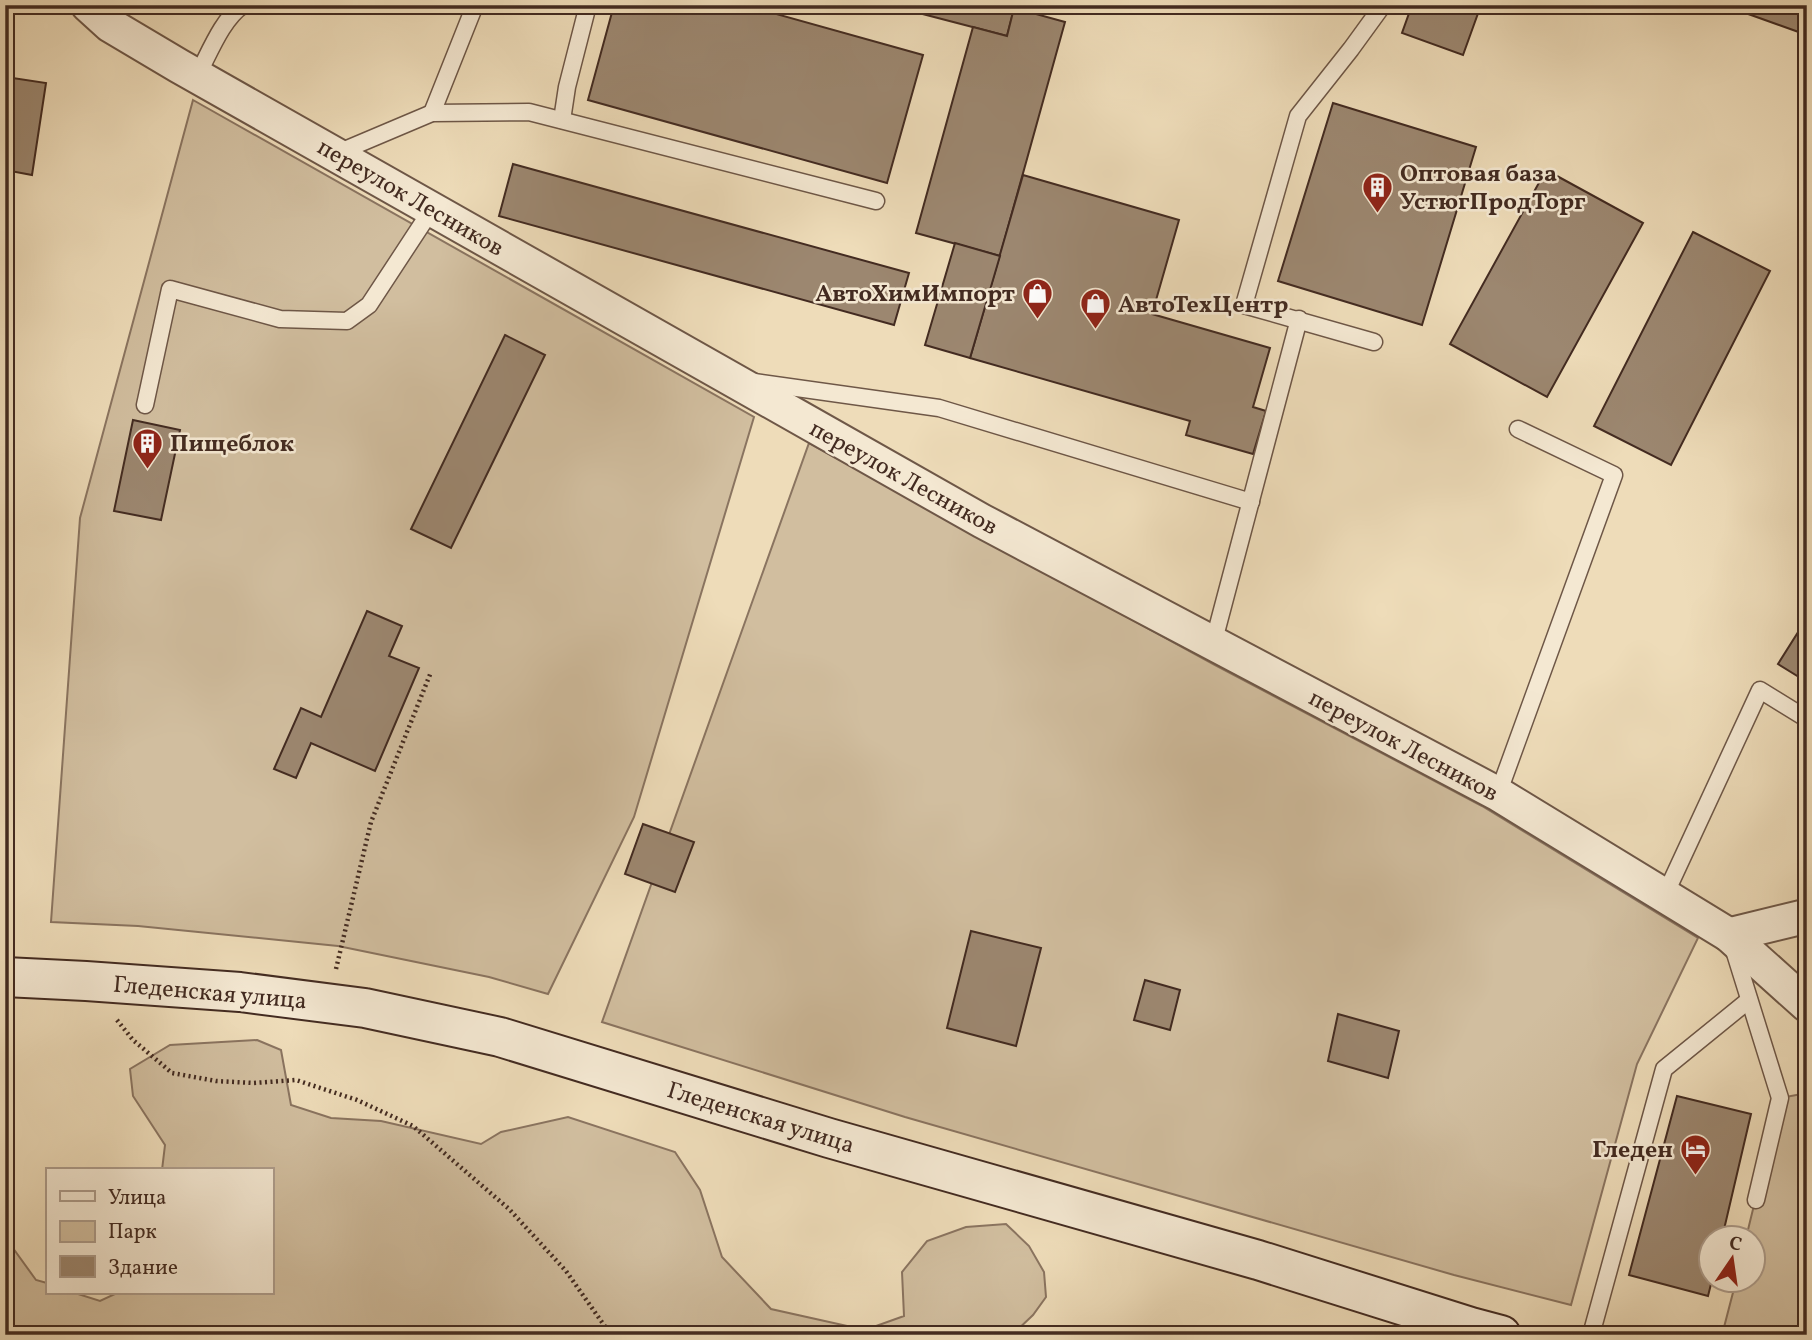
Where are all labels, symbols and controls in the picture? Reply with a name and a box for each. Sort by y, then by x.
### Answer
street label: переулок Лесников [310,131,510,266]
place label: Оптовая база УстюгПродТорг [1400,158,1586,220]
building icon: Оптовая база УстюгПродТорг [1360,170,1394,214]
shop icon: АвтоХимИмпорт [1021,276,1055,320]
place label: АвтоХимИмпорт [815,278,1015,312]
shop icon: АвтоТехЦентр [1078,287,1112,331]
place label: АвтоТехЦентр [1118,289,1288,323]
street label: переулок Лесников [803,413,1003,545]
building icon: Пищеблок [130,426,164,470]
place label: Пищеблок [170,428,294,462]
street label: переулок Лесников [1302,682,1504,811]
street label: Гледенская улица [111,969,308,1019]
street label: Гледенская улица [662,1074,858,1164]
hotel icon: Гледен [1679,1132,1713,1176]
place label: Гледен [1592,1134,1673,1168]
legend [46,1168,273,1294]
text: Улица [108,1184,166,1213]
text: Парк [108,1218,157,1247]
north arrow [1696,1224,1766,1294]
text: С [1726,1230,1744,1258]
text: Здание [108,1254,178,1283]

